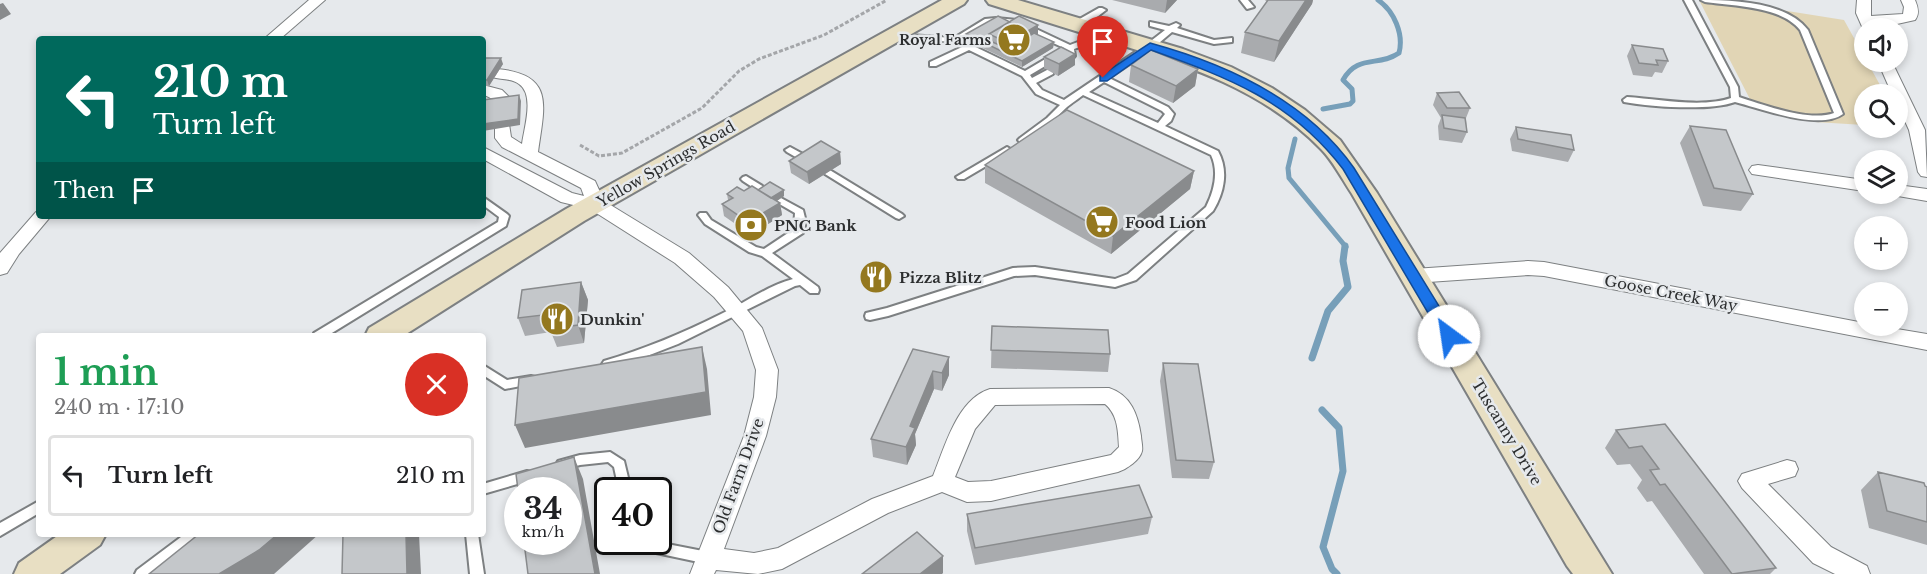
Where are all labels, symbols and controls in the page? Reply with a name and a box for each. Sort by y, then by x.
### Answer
pin [1077,16,1128,78]
map controls [1854,18,1908,336]
button: sound [1854,18,1908,72]
supermarket icon: Royal Farms [996,22,1032,58]
icon: arrive [1086,25,1119,58]
place label: Royal Farms [899,31,991,49]
text: 210 m [153,56,288,108]
icon: left [54,60,132,138]
button: search [1854,84,1908,138]
text: Turn left [153,108,276,141]
street label: Yellow Springs Road [593,117,738,212]
button: layers [1854,150,1908,204]
icon: arrive [127,174,160,207]
text: Then [54,177,115,204]
supermarket icon: Food Lion [1084,204,1120,240]
bank icon: PNC Bank [733,207,769,243]
place label: Food Lion [1125,213,1207,232]
place label: PNC Bank [774,216,857,235]
button: + [1854,216,1908,270]
restaurant icon: Pizza Blitz [858,259,894,295]
place label: Pizza Blitz [899,268,982,287]
street label: Goose Creek Way [1603,271,1740,315]
button: − [1854,282,1908,336]
restaurant icon: Dunkin' [539,301,575,337]
position arrow [1417,304,1481,368]
place label: Dunkin' [580,310,644,329]
text: 1 min [54,350,158,395]
button: close [405,353,468,416]
street label: Tuscanny Drive [1468,375,1546,489]
text: 240 m · 17:10 [54,395,185,419]
street label: Old Farm Drive [708,416,768,536]
icon: left [57,459,90,492]
text: Turn left [108,462,213,489]
text: 210 m [396,462,465,489]
speed limit sign: 40 [594,477,672,555]
text: 34 [523,490,563,527]
text: km/h [522,522,564,541]

